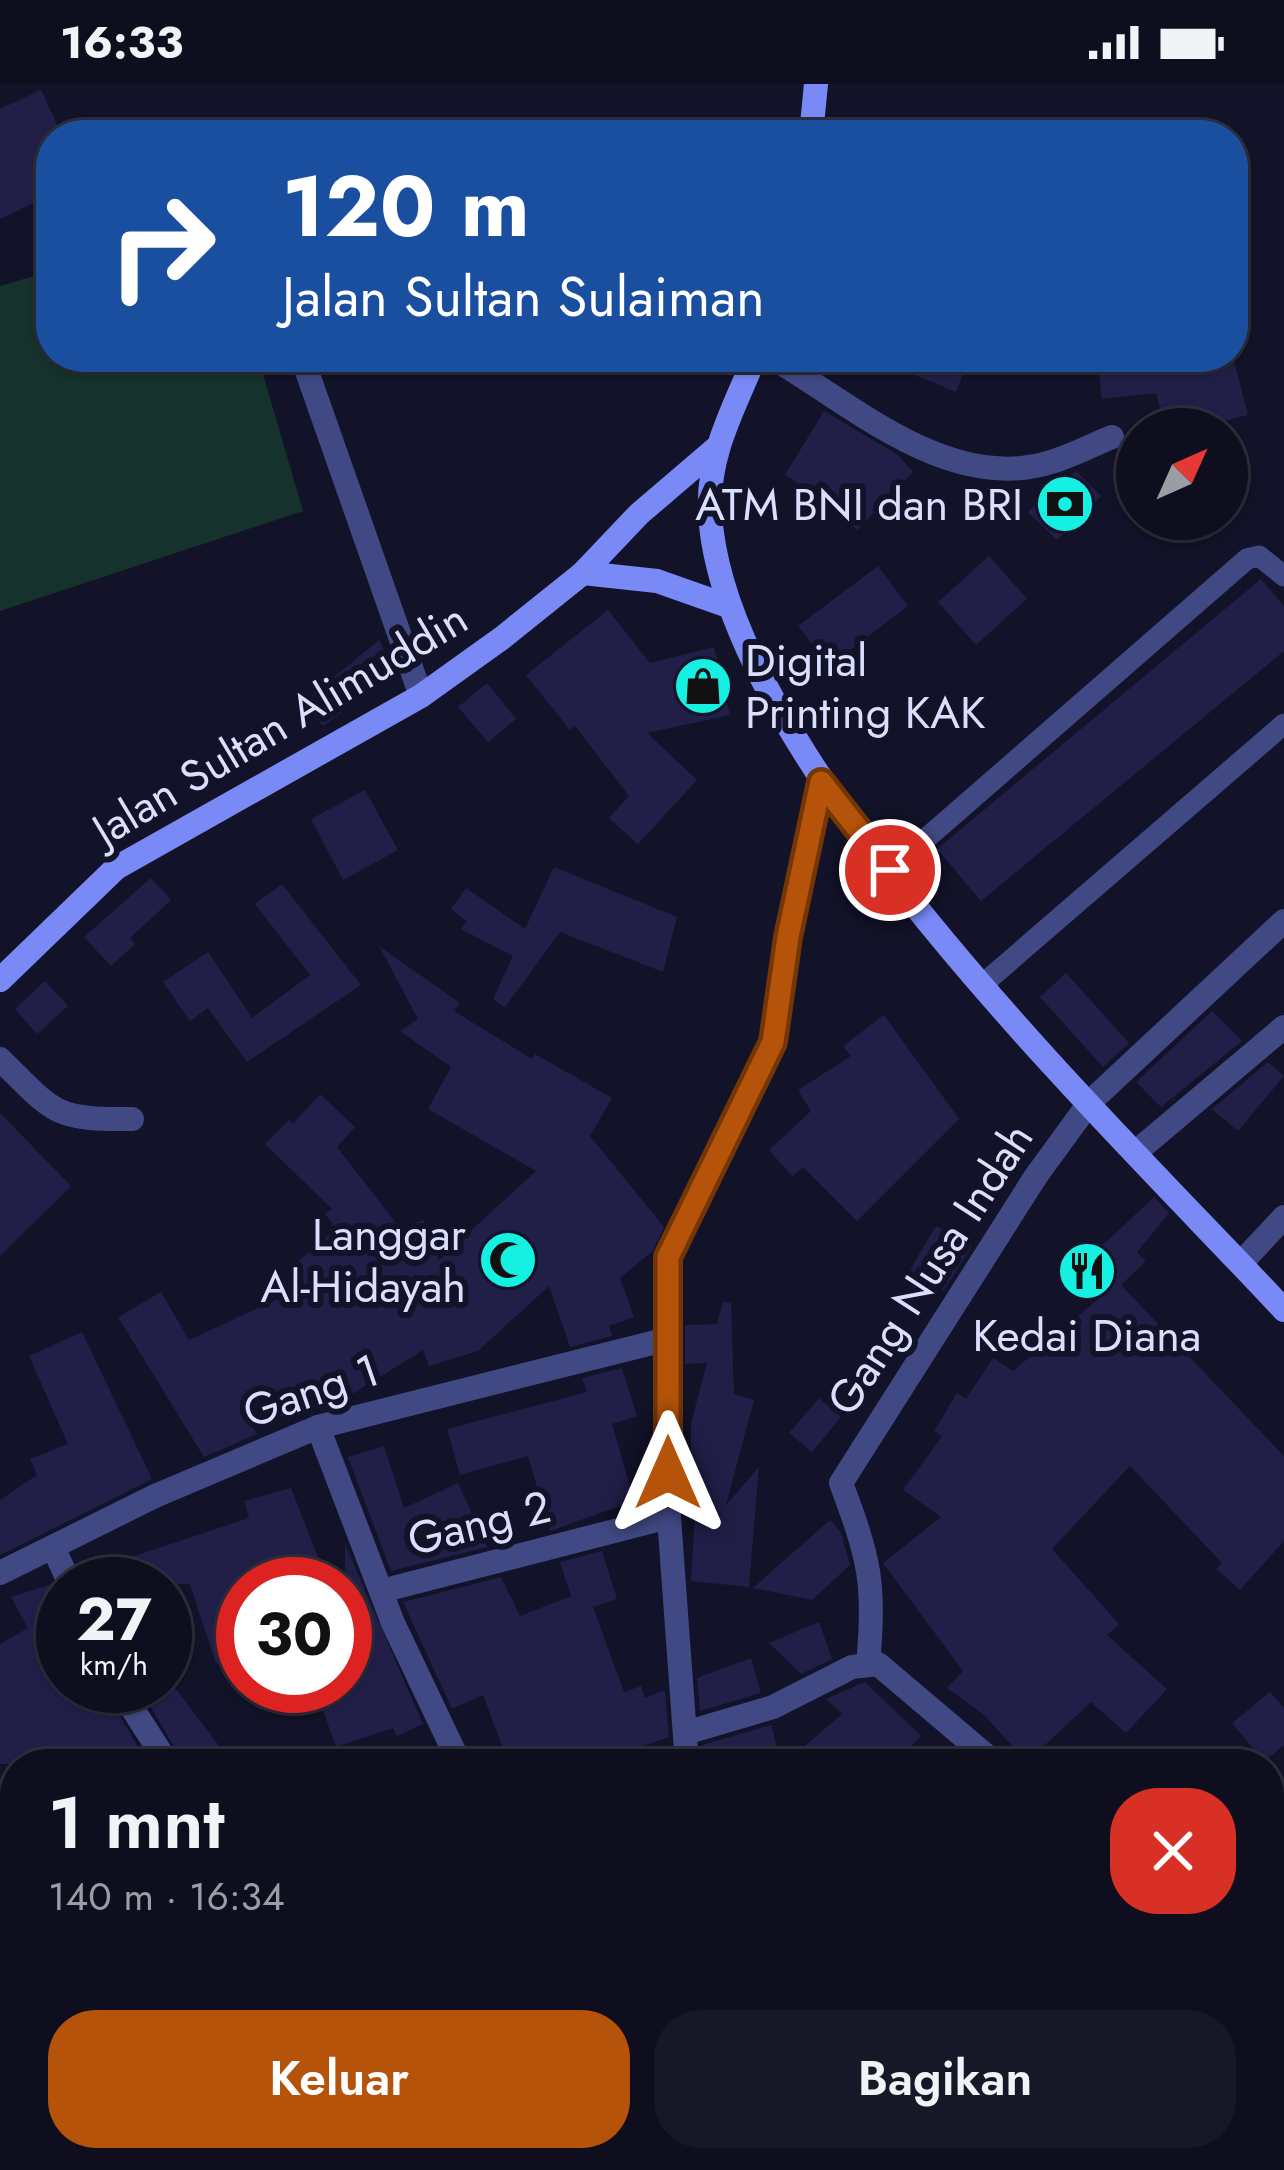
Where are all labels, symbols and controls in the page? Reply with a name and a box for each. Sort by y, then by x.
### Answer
text: 16:33 [60,10,183,75]
text: 120 m [282,146,530,268]
icon: right [84,168,240,324]
text: Jalan Sultan Sulaiman [282,258,765,336]
north arrow [1116,408,1248,540]
map controls [1116,408,1248,540]
place label: ATM BNI dan BRI [695,472,1023,537]
bank icon: ATM BNI dan BRI [1034,473,1096,535]
street label: Jalan Sultan Alimuddin [76,586,480,864]
place label: Digital Printing KAK [745,628,986,745]
shop icon: Digital Printing KAK [672,655,734,717]
pin [839,819,941,921]
icon: arrive [857,837,923,903]
street label: Gang Nusa Indah [811,1110,1049,1428]
place label: Langgar Al-Hidayah [260,1202,467,1319]
mosque icon: Langgar Al-Hidayah [477,1229,539,1291]
restaurant icon: Kedai Diana [1056,1240,1118,1302]
place label: Kedai Diana [973,1303,1201,1368]
street label: Gang 1 [234,1338,388,1444]
position arrow [605,1410,731,1536]
street label: Gang 2 [401,1474,557,1572]
speed limit sign: 30 [216,1557,372,1713]
text: 27 [76,1576,152,1663]
text: km/h [80,1643,148,1686]
text: 1 mnt [48,1771,225,1875]
button: close [1110,1788,1236,1914]
text: 140 m · 16:34 [48,1868,285,1925]
button: Keluar [48,2010,630,2148]
button: Bagikan [654,2010,1236,2148]

